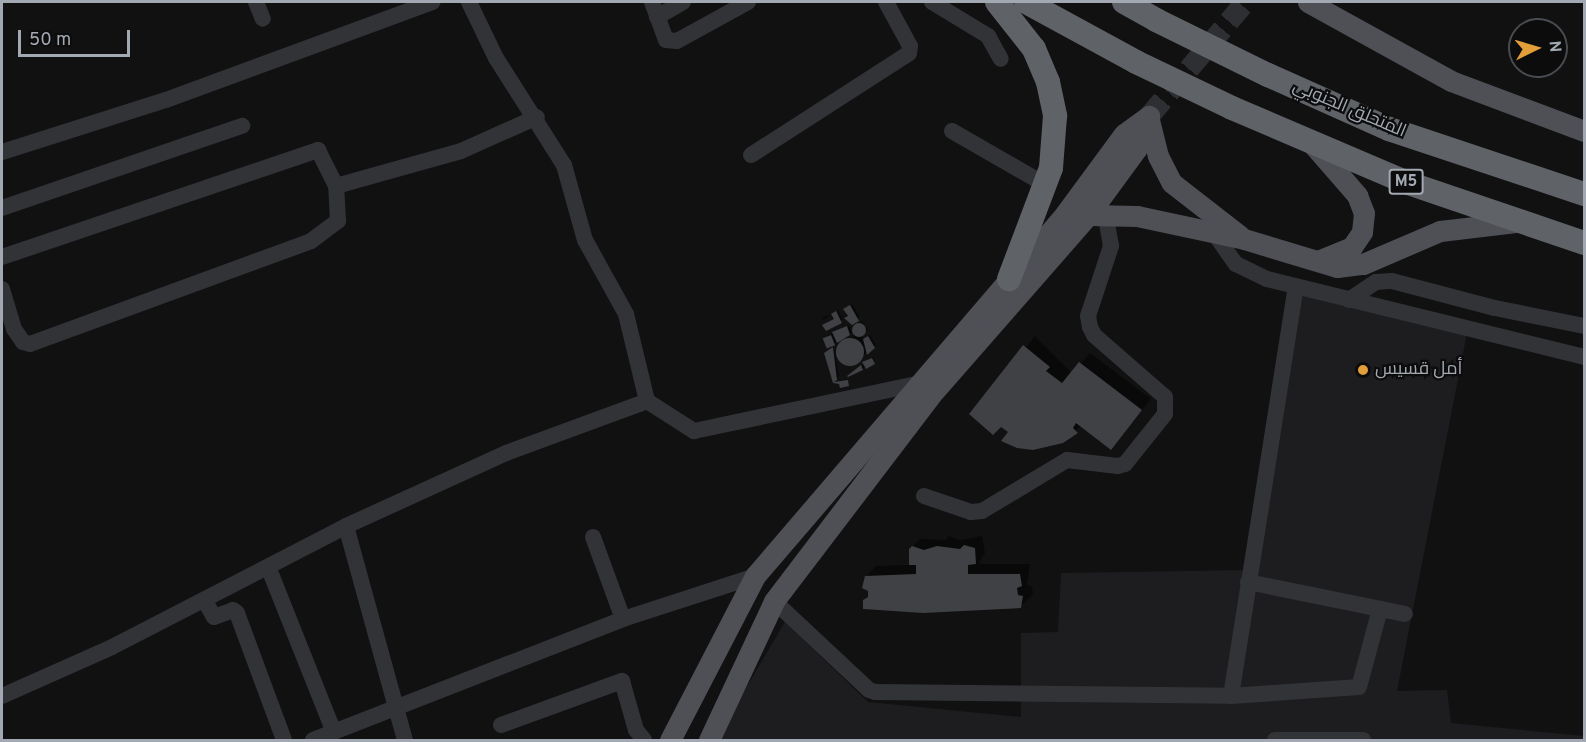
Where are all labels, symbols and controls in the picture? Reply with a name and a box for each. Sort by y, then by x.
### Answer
scale bar [21,18,134,56]
north arrow [1508,18,1568,78]
text: 50 m [29,29,71,52]
text: N [1543,40,1564,53]
street label: المتحلق الجنوبي [1289,76,1409,144]
road number: M5 [1388,169,1424,195]
place label: أمل قسيس [1375,359,1462,381]
marker: أمل قسيس [1356,363,1370,377]

